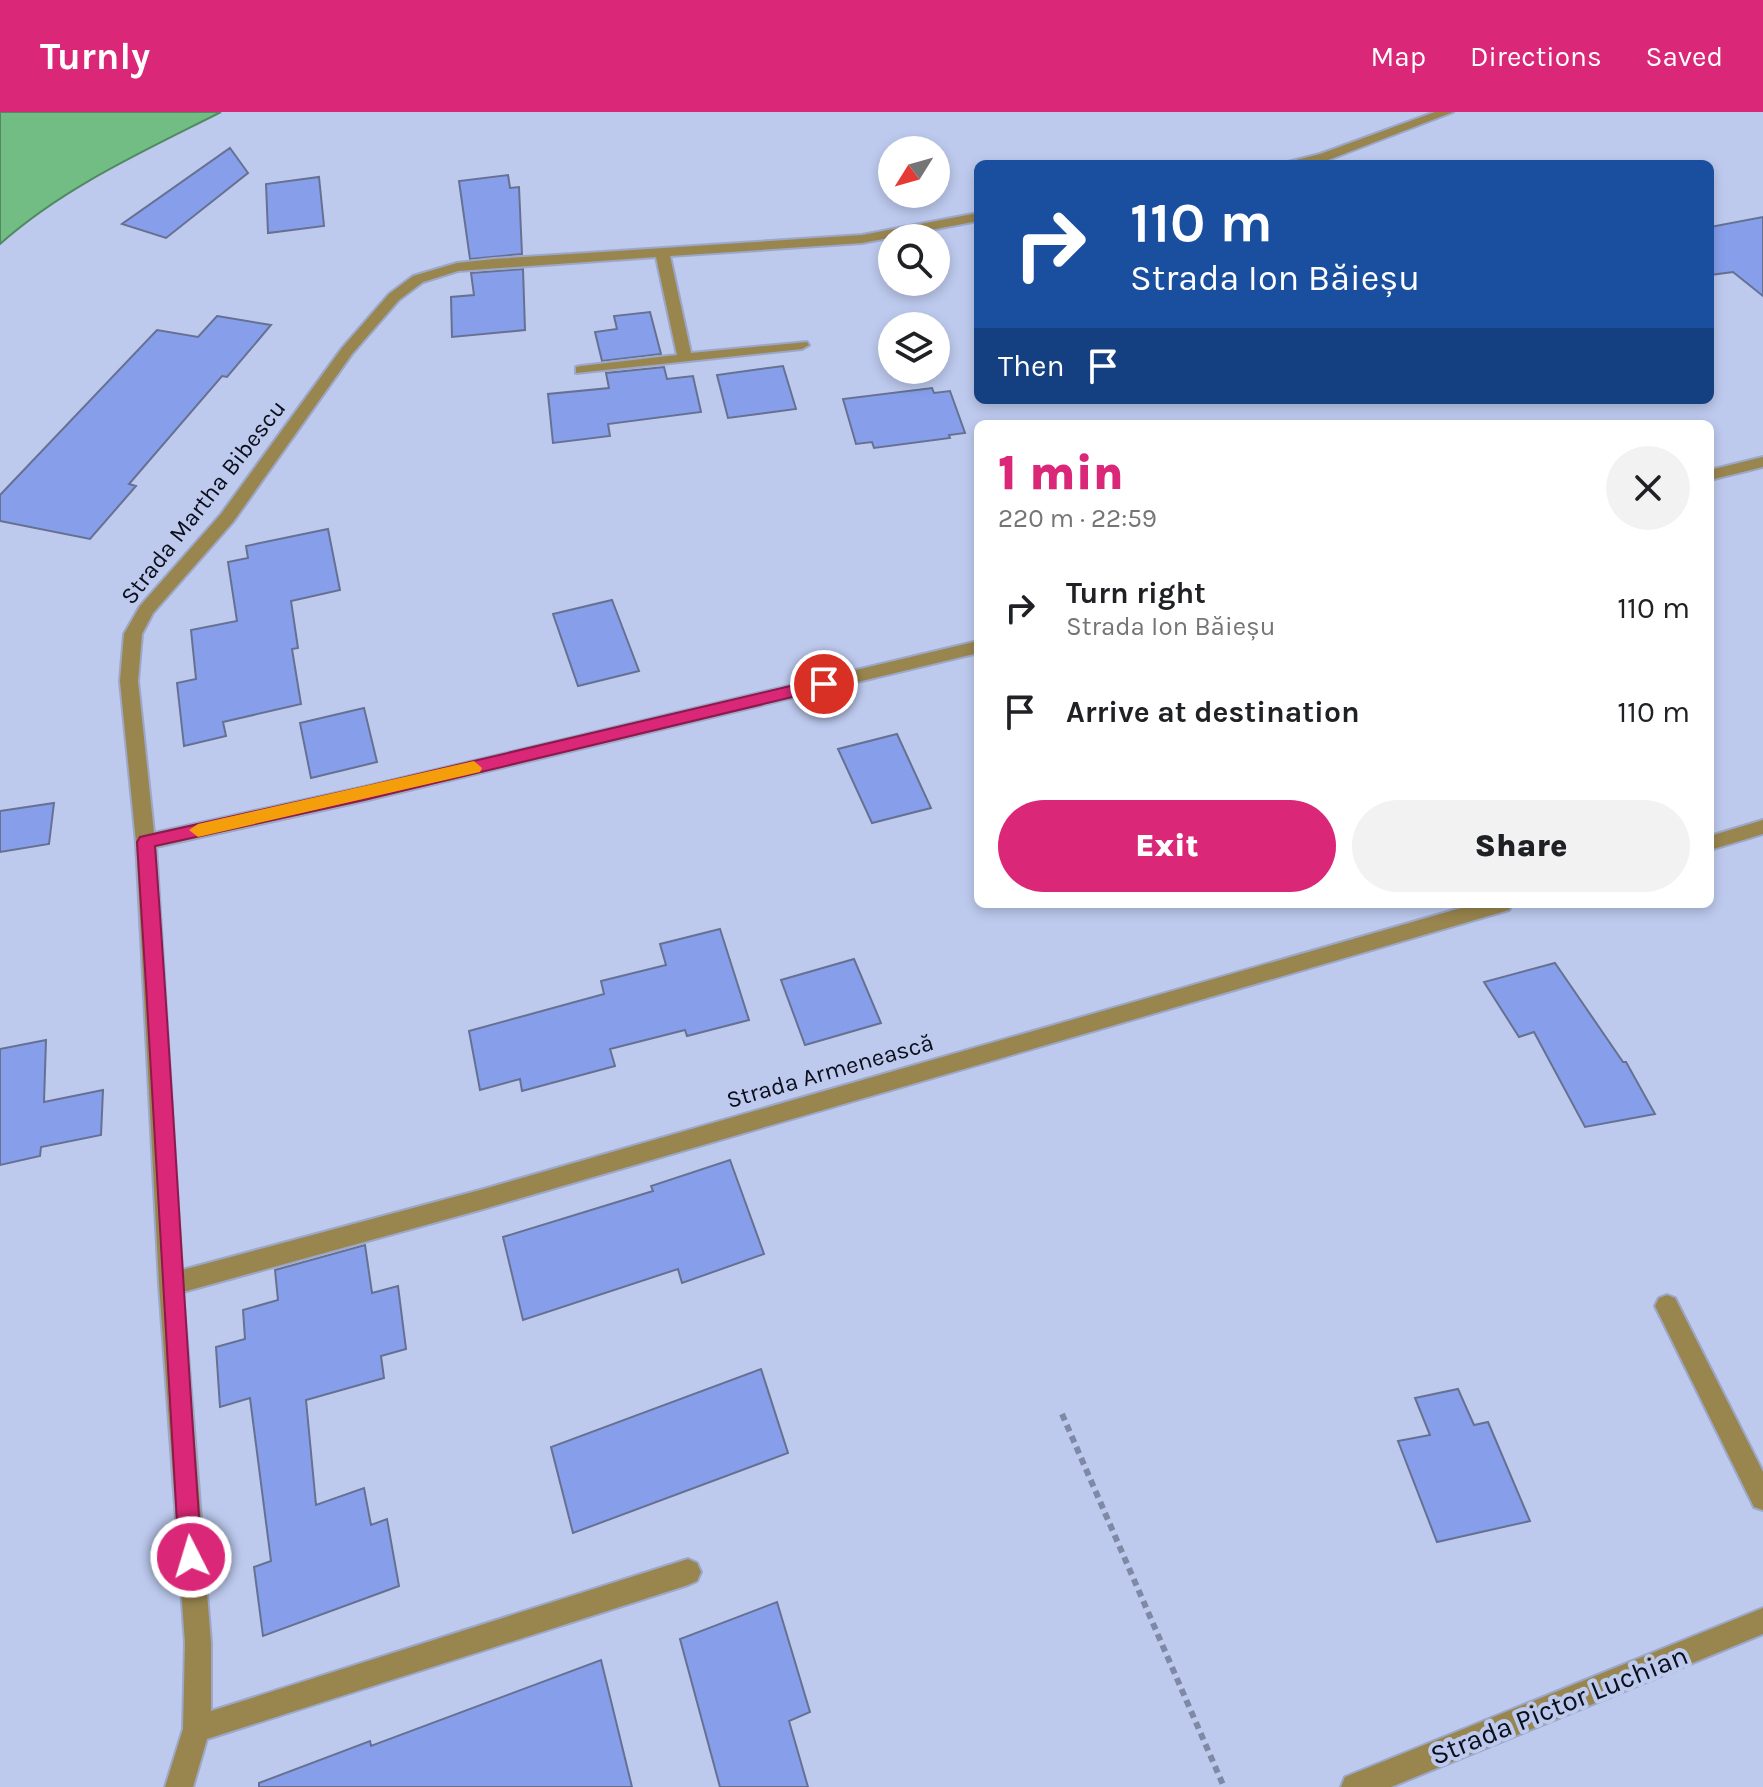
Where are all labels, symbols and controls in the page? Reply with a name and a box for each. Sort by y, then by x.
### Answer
text: Turnly [40,34,150,79]
text: Map [1371,40,1426,73]
text: Directions [1470,40,1602,73]
text: Saved [1646,40,1723,73]
north arrow [878,136,950,208]
map controls [878,136,950,384]
text: 110 m [1130,190,1273,255]
icon: right [998,192,1102,296]
button: search [878,224,950,296]
text: Strada Ion Băieșu [1130,257,1420,299]
button: layers [878,312,950,384]
icon: arrive [1081,344,1125,388]
text: Then [998,348,1065,384]
street label: Strada Martha Bibescu [115,394,291,610]
text: 1 min [998,445,1124,501]
button: close [1606,446,1690,530]
text: 220 m · 22:59 [998,503,1157,534]
text: Turn right [1066,575,1206,611]
icon: right [998,586,1042,630]
text: 110 m [1617,590,1690,626]
text: Strada Ion Băieșu [1066,611,1275,642]
pin [790,650,858,718]
icon: arrive [802,662,846,706]
icon: arrive [998,690,1042,734]
text: Arrive at destination [1066,694,1360,730]
text: 110 m [1617,694,1690,730]
button: Exit [998,800,1336,892]
button: Share [1352,800,1690,892]
street label: Strada Armenească [723,1028,937,1114]
position arrow [149,1515,233,1599]
street label: Strada Pictor Luchian [1426,1638,1692,1772]

